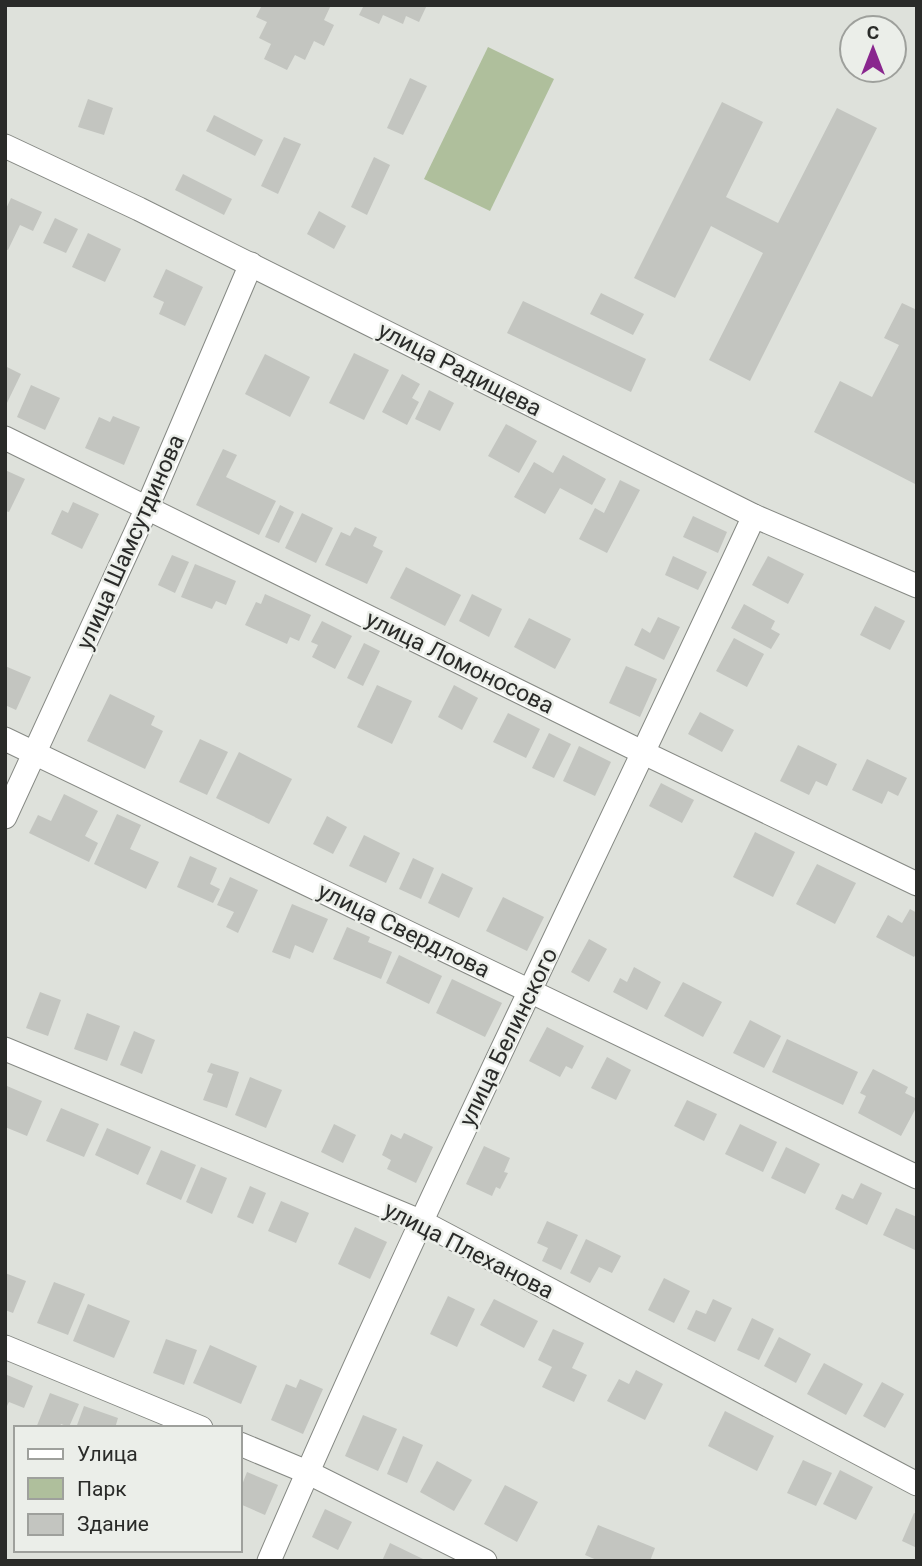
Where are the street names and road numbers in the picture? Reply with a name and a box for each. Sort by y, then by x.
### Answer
street label: улица Радищева [373,317,546,422]
street label: улица Шамсутдинова [71,431,190,654]
street label: улица Ломоносова [361,605,558,720]
street label: улица Свердлова [313,877,494,984]
street label: улица Белинского [454,944,563,1131]
street label: улица Плеханова [379,1196,558,1305]

